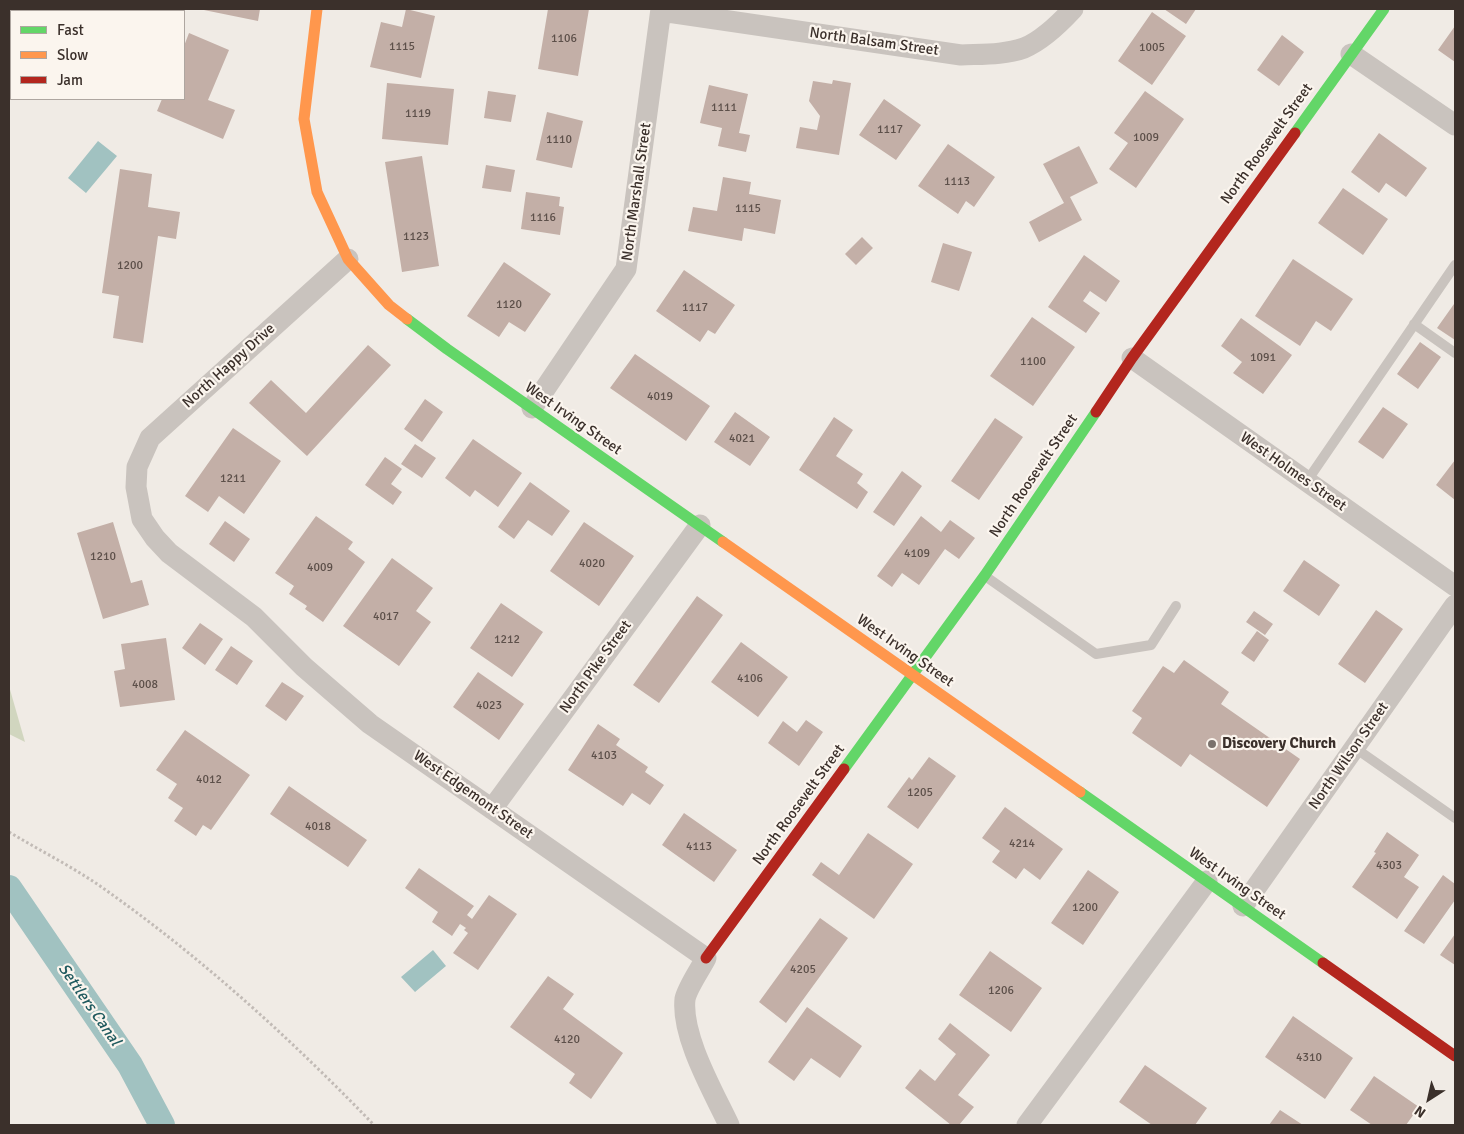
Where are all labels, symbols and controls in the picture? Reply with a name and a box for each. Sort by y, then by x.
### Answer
legend [10,10,185,100]
text: Fast [57,21,84,39]
street label: North Balsam Street [808,24,940,60]
house number: 1106 [551,32,577,46]
house number: 1115 [389,40,415,54]
house number: 1005 [1139,41,1165,55]
text: Slow [57,46,88,64]
text: Jam [57,71,83,89]
street label: North Roosevelt Street [1217,80,1317,208]
house number: 1111 [711,101,737,115]
house number: 1119 [405,107,431,121]
street label: North Marshall Street [618,122,656,262]
house number: 1117 [877,123,903,137]
house number: 1009 [1133,131,1159,145]
house number: 1110 [546,133,572,147]
house number: 1113 [944,175,970,189]
house number: 1115 [735,202,761,216]
house number: 1116 [530,211,556,225]
house number: 1123 [403,230,429,244]
house number: 1200 [117,259,143,273]
house number: 1120 [496,298,522,312]
house number: 1117 [682,301,708,315]
street label: North Happy Drive [179,320,279,412]
house number: 1091 [1250,351,1276,365]
house number: 1100 [1020,355,1046,369]
street label: West Irving Street [521,379,625,459]
house number: 4019 [647,390,673,404]
street label: North Roosevelt Street [986,411,1082,541]
street label: West Holmes Street [1236,429,1350,515]
house number: 4021 [729,432,755,446]
house number: 1211 [220,472,246,486]
house number: 4109 [904,547,930,561]
house number: 1210 [90,550,116,564]
house number: 4020 [579,557,605,571]
house number: 4009 [307,561,333,575]
house number: 4017 [373,610,399,624]
street label: West Irving Street [853,611,957,691]
street label: North Pike Street [556,617,636,717]
house number: 1212 [494,633,520,647]
house number: 4106 [737,672,763,686]
house number: 4008 [132,678,158,692]
house number: 4023 [476,699,502,713]
street label: North Wilson Street [1305,699,1393,813]
place label: Discovery Church [1222,735,1336,753]
marker: Discovery Church [1206,738,1218,750]
street label: North Roosevelt Street [749,741,849,869]
street label: West Edgemont Street [410,747,536,843]
house number: 4103 [591,749,617,763]
house number: 4012 [196,773,222,787]
house number: 1205 [907,786,933,800]
house number: 4018 [305,820,331,834]
house number: 4214 [1009,837,1035,851]
house number: 4113 [686,840,712,854]
street label: West Irving Street [1185,844,1289,924]
house number: 4303 [1376,859,1402,873]
house number: 1200 [1072,901,1098,915]
water label: Settlers Canal [54,960,124,1050]
house number: 4205 [790,963,816,977]
house number: 1206 [988,984,1014,998]
house number: 4120 [554,1033,580,1047]
house number: 4310 [1296,1051,1322,1065]
north arrow [1404,1074,1454,1124]
text: N [1411,1102,1429,1121]

